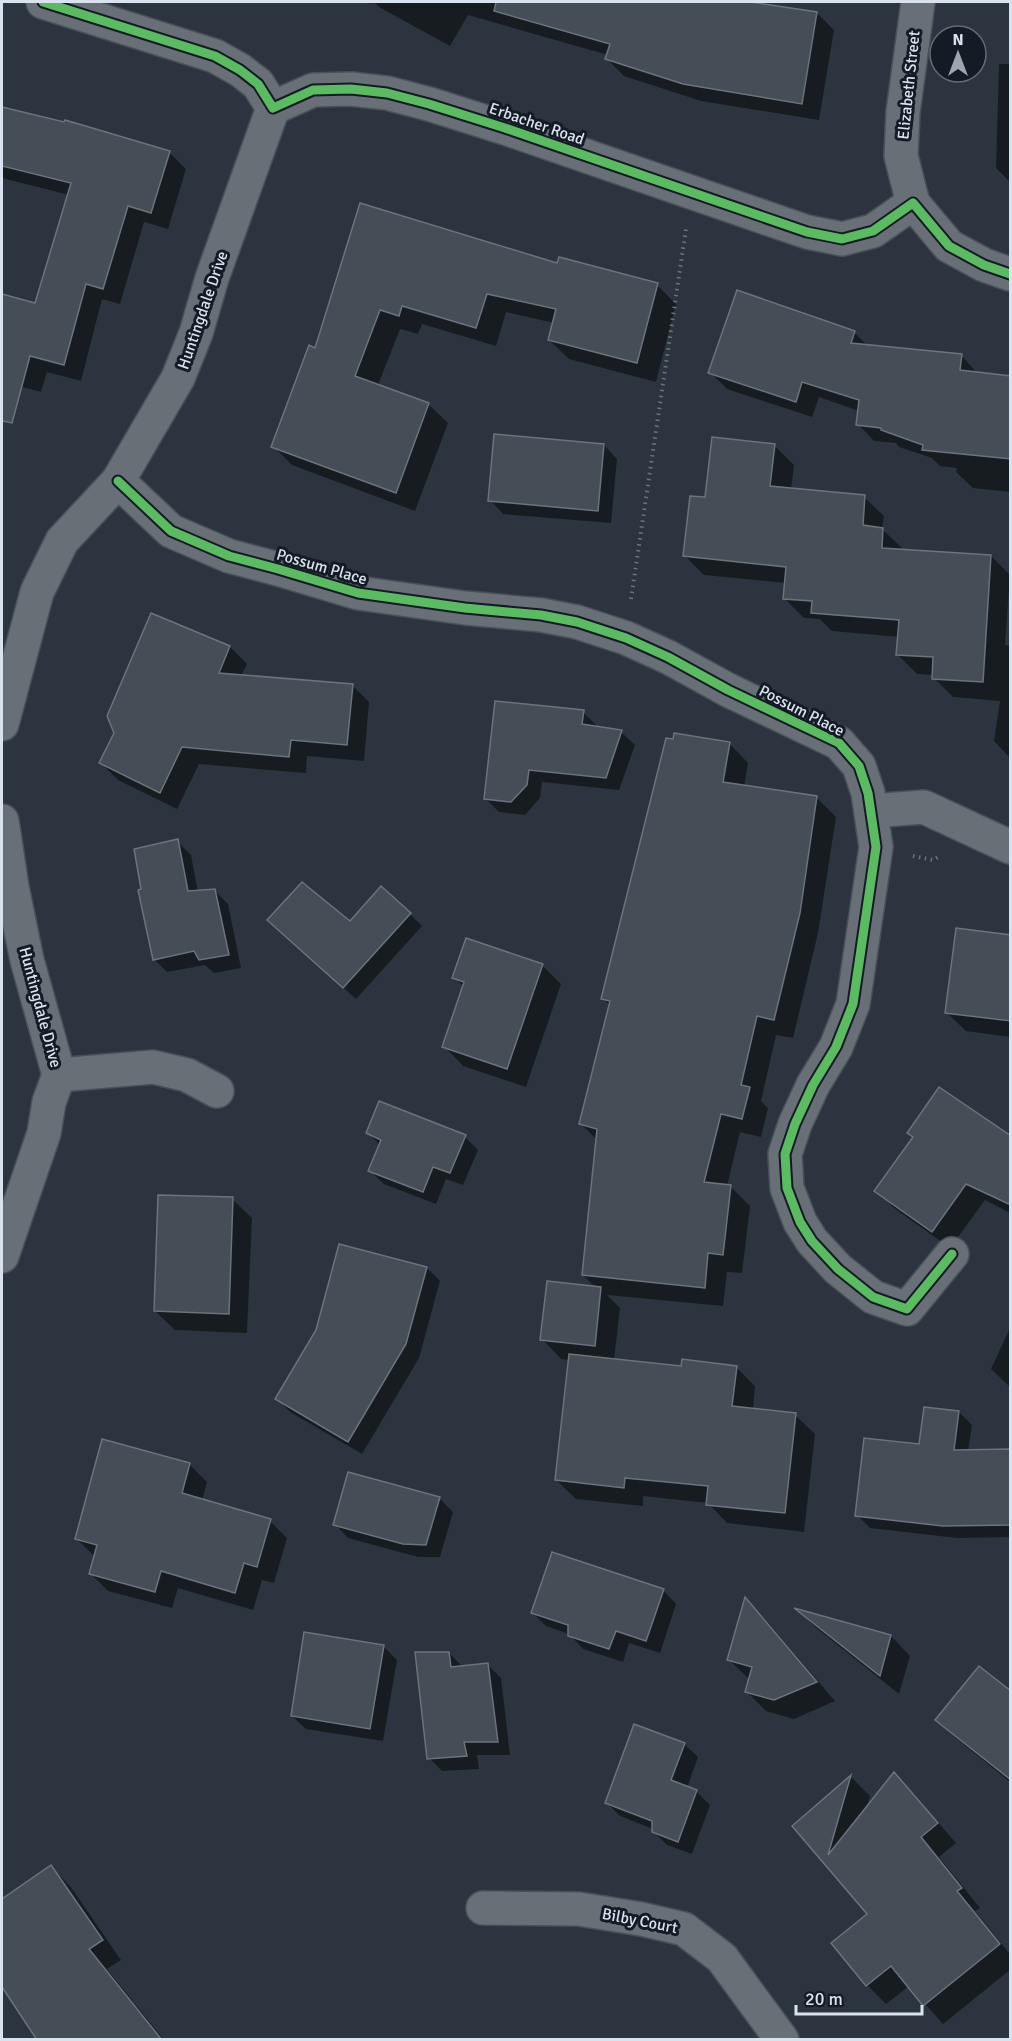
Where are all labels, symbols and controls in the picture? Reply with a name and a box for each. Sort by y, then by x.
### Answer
north arrow [928,24,988,84]
street label: Elizabeth Street [893,29,925,140]
text: N [952,30,964,50]
street label: Erbacher Road [486,98,587,150]
street label: Huntingdale Drive [173,248,233,372]
street label: Possum Place [274,544,369,589]
street label: Possum Place [755,681,848,741]
street label: Huntingdale Drive [14,945,66,1070]
street label: Bilby Court [600,1904,680,1938]
scale bar [796,1978,922,2016]
text: 20 m [805,1988,843,2010]

